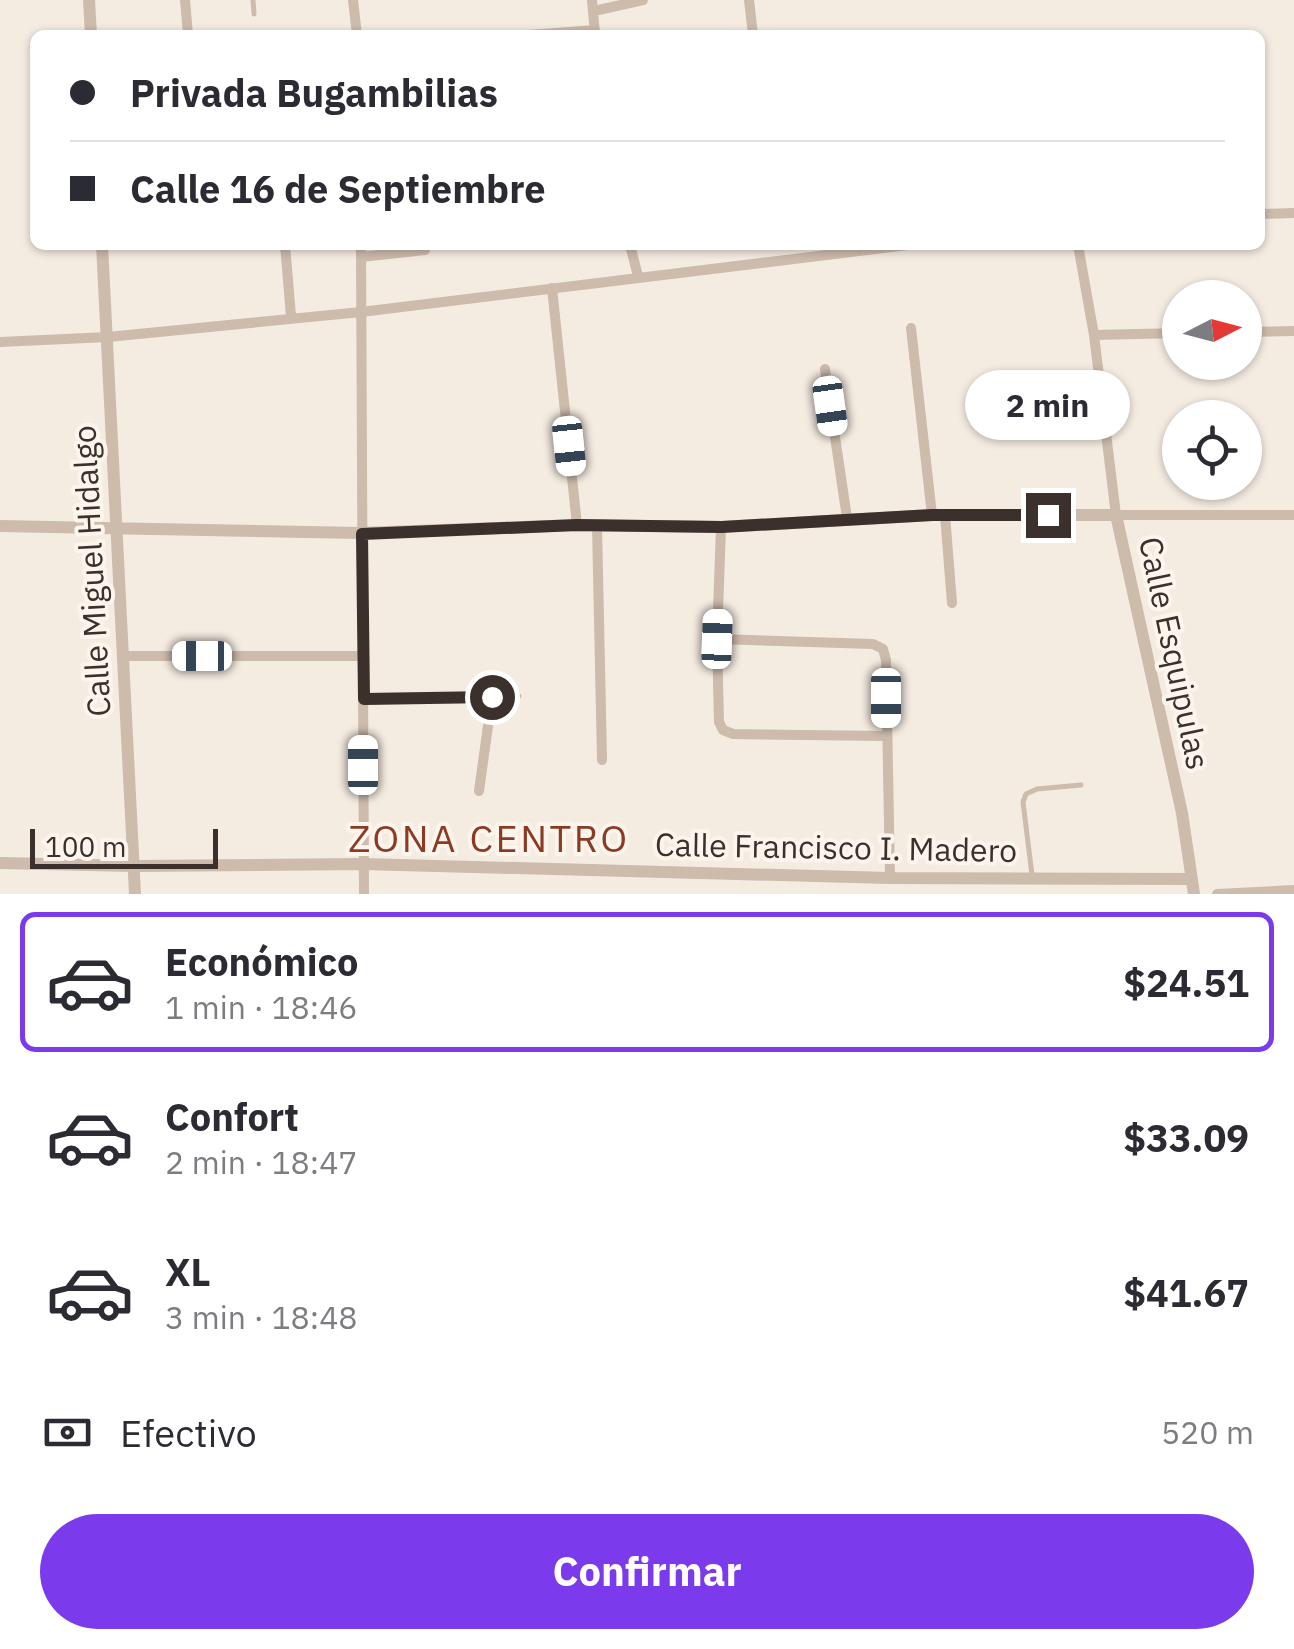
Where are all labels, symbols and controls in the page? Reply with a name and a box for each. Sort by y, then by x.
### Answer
text: Privada Bugambilias [130,68,498,117]
text: Calle 16 de Septiembre [130,164,546,213]
north arrow [1162,280,1262,380]
map controls [1162,280,1262,500]
callout: 2 min [966,370,1130,440]
car [811,374,849,438]
text: 2 min [1006,384,1089,426]
button: locate [1162,400,1262,500]
car [551,415,587,477]
street label: Calle Miguel Hidalgo [62,424,120,718]
route end [1026,493,1071,538]
street label: Calle Esquipulas [1130,533,1220,773]
car [701,608,733,670]
car [172,641,232,671]
car [871,668,901,728]
route start [470,675,515,720]
car [348,735,378,795]
district label: ZONA CENTRO [348,813,630,862]
street label: Calle Francisco I. Madero [655,823,1017,871]
scale bar [30,824,218,868]
text: 100 m [45,828,126,865]
icon: car [45,937,135,1027]
text: Económico [165,937,358,986]
text: $24.51 [1123,958,1249,1007]
text: 1 min · 18:46 [165,986,358,1028]
icon: car [45,1092,135,1182]
text: Confort [165,1092,299,1141]
text: $33.09 [1123,1113,1249,1162]
text: 2 min · 18:47 [165,1141,358,1183]
icon: car [45,1247,135,1337]
text: XL [165,1247,211,1296]
text: $41.67 [1123,1268,1249,1317]
text: 3 min · 18:48 [165,1296,358,1338]
icon: cash [40,1405,95,1460]
text: Efectivo [120,1408,257,1457]
text: 520 m [1161,1411,1254,1453]
button: Confirmar [40,1514,1254,1629]

